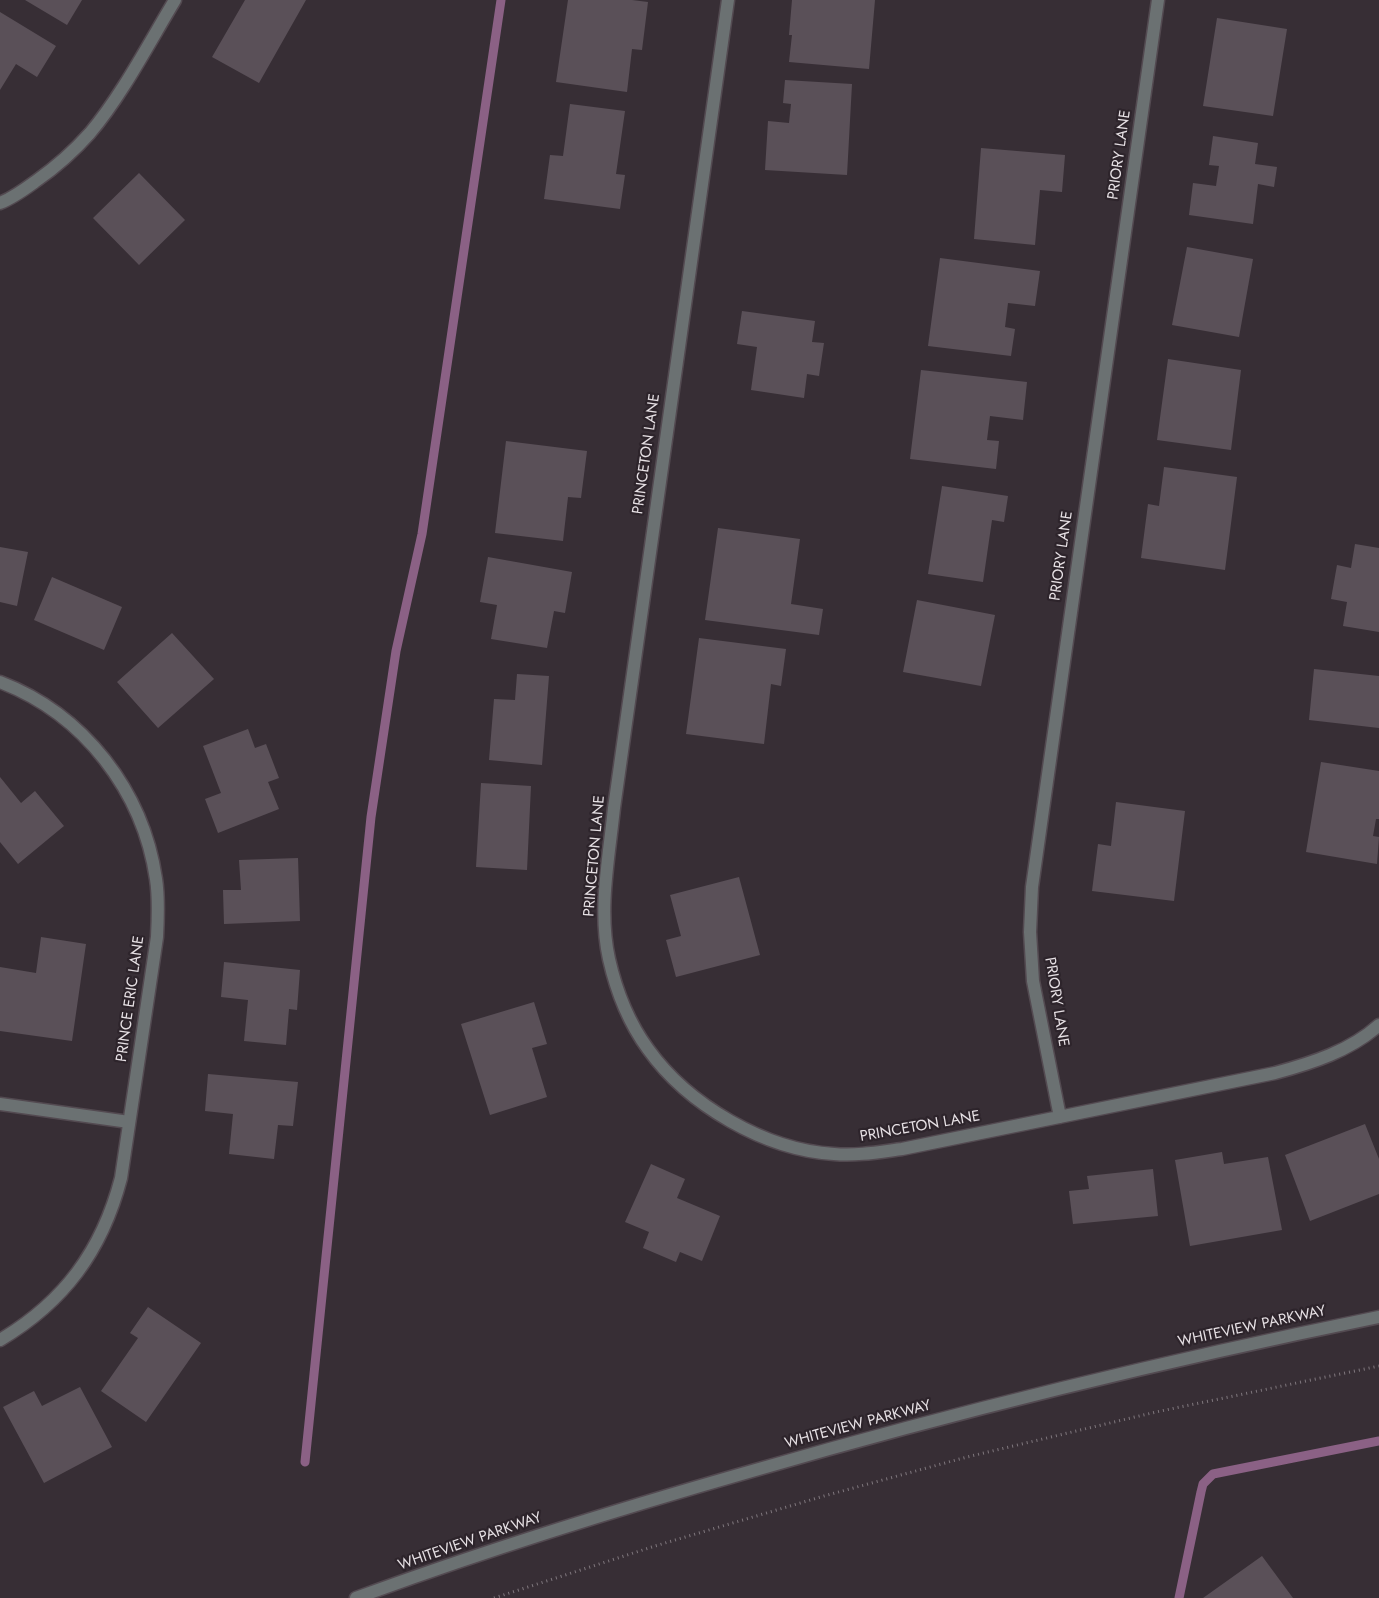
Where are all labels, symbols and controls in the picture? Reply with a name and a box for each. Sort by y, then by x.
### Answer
street label: PRIORY LANE [1105,109,1135,201]
street label: PRINCETON LANE [630,393,664,515]
street label: PRIORY LANE [1047,510,1077,602]
street label: PRINCETON LANE [581,795,609,917]
street label: PRINCE ERIC LANE [113,935,149,1063]
street label: PRIORY LANE [1040,956,1072,1048]
street label: PRINCETON LANE [859,1108,981,1146]
street label: WHITEVIEW PARKWAY [1176,1303,1328,1351]
street label: WHITEVIEW PARKWAY [783,1397,933,1453]
street label: WHITEVIEW PARKWAY [396,1509,544,1575]

